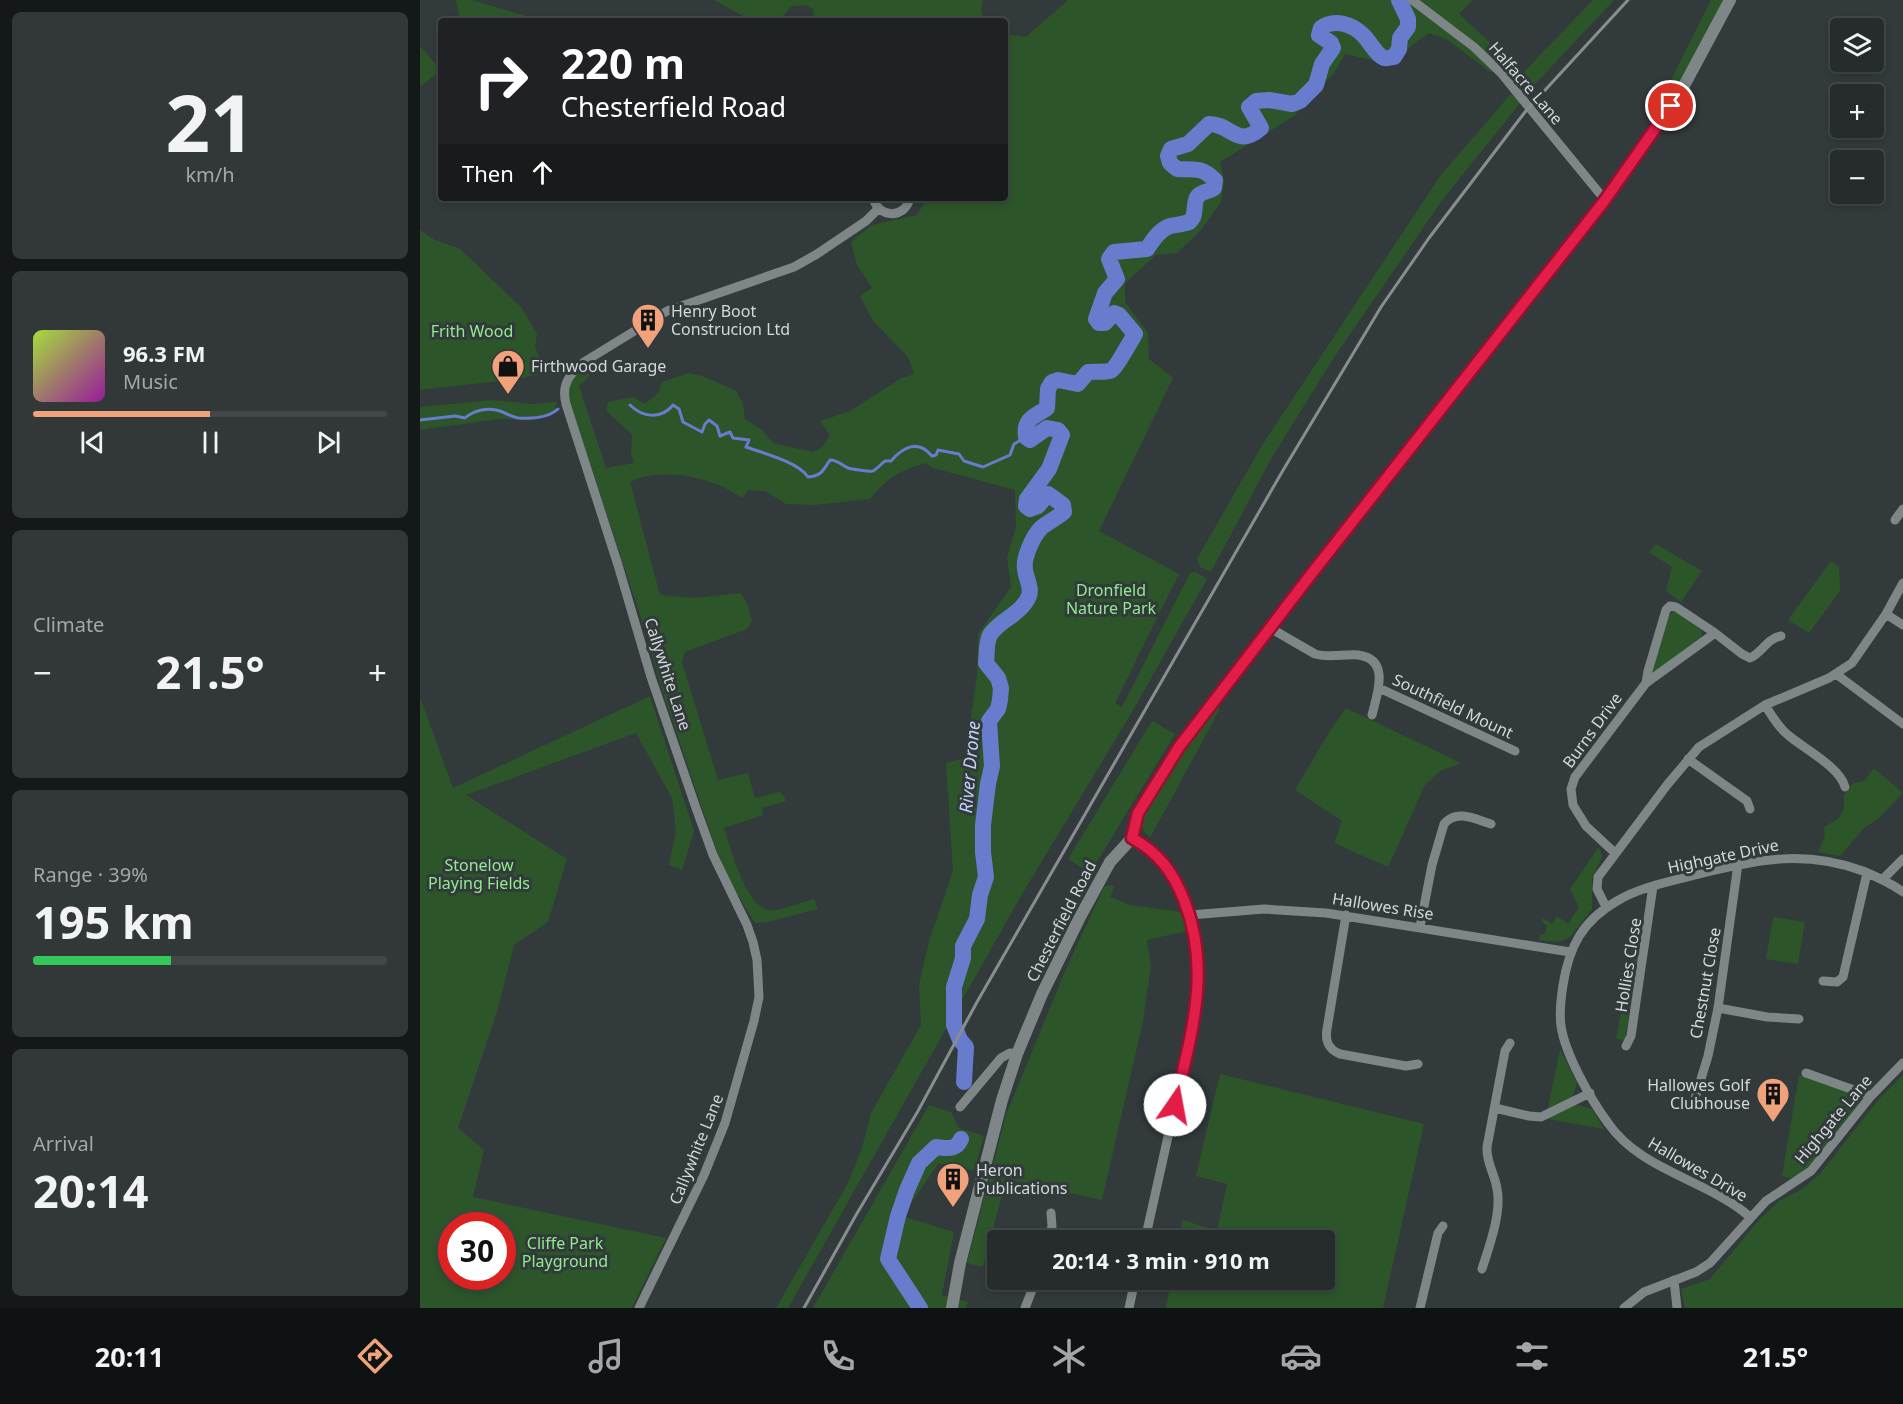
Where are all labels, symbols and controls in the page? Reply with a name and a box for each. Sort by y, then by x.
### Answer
map controls [1830,18,1884,204]
button: layers [1830,18,1884,72]
text: 220 m [561,34,685,91]
street label: Halfacre Lane [1484,37,1568,129]
icon: right [462,42,540,120]
text: 21 [165,69,255,175]
pin [1645,80,1696,131]
button: + [1830,84,1884,138]
text: Chesterfield Road [561,88,786,125]
icon: arrive [1654,89,1687,122]
button: − [1830,150,1884,204]
icon: ahead [526,156,559,189]
text: Then [462,158,514,188]
text: km/h [185,161,235,188]
place label: Henry Boot Construcion Ltd [671,300,790,340]
building icon: Henry Boot Construcion Ltd [630,302,666,349]
park label: Frith Wood [431,320,513,342]
text: 96.3 FM [123,338,205,368]
shop icon: Firthwood Garage [490,348,526,395]
place label: Firthwood Garage [531,355,666,377]
text: Music [123,368,178,395]
icon: previous [76,426,109,459]
icon: pause [194,426,227,459]
icon: next [312,426,345,459]
park label: Dronfield Nature Park [1066,579,1156,619]
text: Climate [33,611,104,638]
street label: Callywhite Lane [639,615,697,733]
text: 21.5° [156,641,264,702]
text: − [33,650,52,695]
text: + [368,650,387,695]
street label: Southfield Mount [1389,668,1517,744]
street label: Burns Drive [1557,688,1627,772]
water label: River Drone [953,720,985,814]
street label: Highgate Drive [1665,833,1781,879]
park label: Stonelow Playing Fields [428,854,530,894]
street label: Chesterfield Road [1021,857,1101,985]
text: Range · 39% [33,861,148,888]
street label: Hallowes Rise [1331,887,1435,925]
text: 195 km [33,891,194,952]
street label: Hollies Close [1610,916,1646,1014]
street label: Chestnut Close [1684,926,1726,1040]
street label: Highgate Lane [1789,1070,1877,1168]
position arrow [1143,1073,1207,1137]
place label: Hallowes Golf Clubhouse [1647,1074,1751,1114]
building icon: Hallowes Golf Clubhouse [1755,1076,1791,1123]
street label: Callywhite Lane [664,1090,728,1208]
text: Arrival [33,1130,94,1157]
street label: Hallowes Drive [1644,1132,1752,1206]
place label: Heron Publications [976,1159,1067,1199]
text: 20:14 [33,1160,149,1221]
building icon: Heron Publications [935,1161,971,1208]
speed limit sign: 30 [438,1212,516,1290]
park label: Cliffe Park Playground [522,1232,608,1272]
text: 20:14 · 3 min · 910 m [1052,1245,1270,1275]
icon: directions [354,1335,396,1377]
icon: music [585,1335,627,1377]
icon: phone [817,1335,859,1377]
icon: climate [1048,1335,1090,1377]
icon: car [1280,1335,1322,1377]
icon: filters [1511,1335,1553,1377]
text: 20:11 [95,1338,164,1375]
text: 21.5° [1743,1338,1808,1375]

